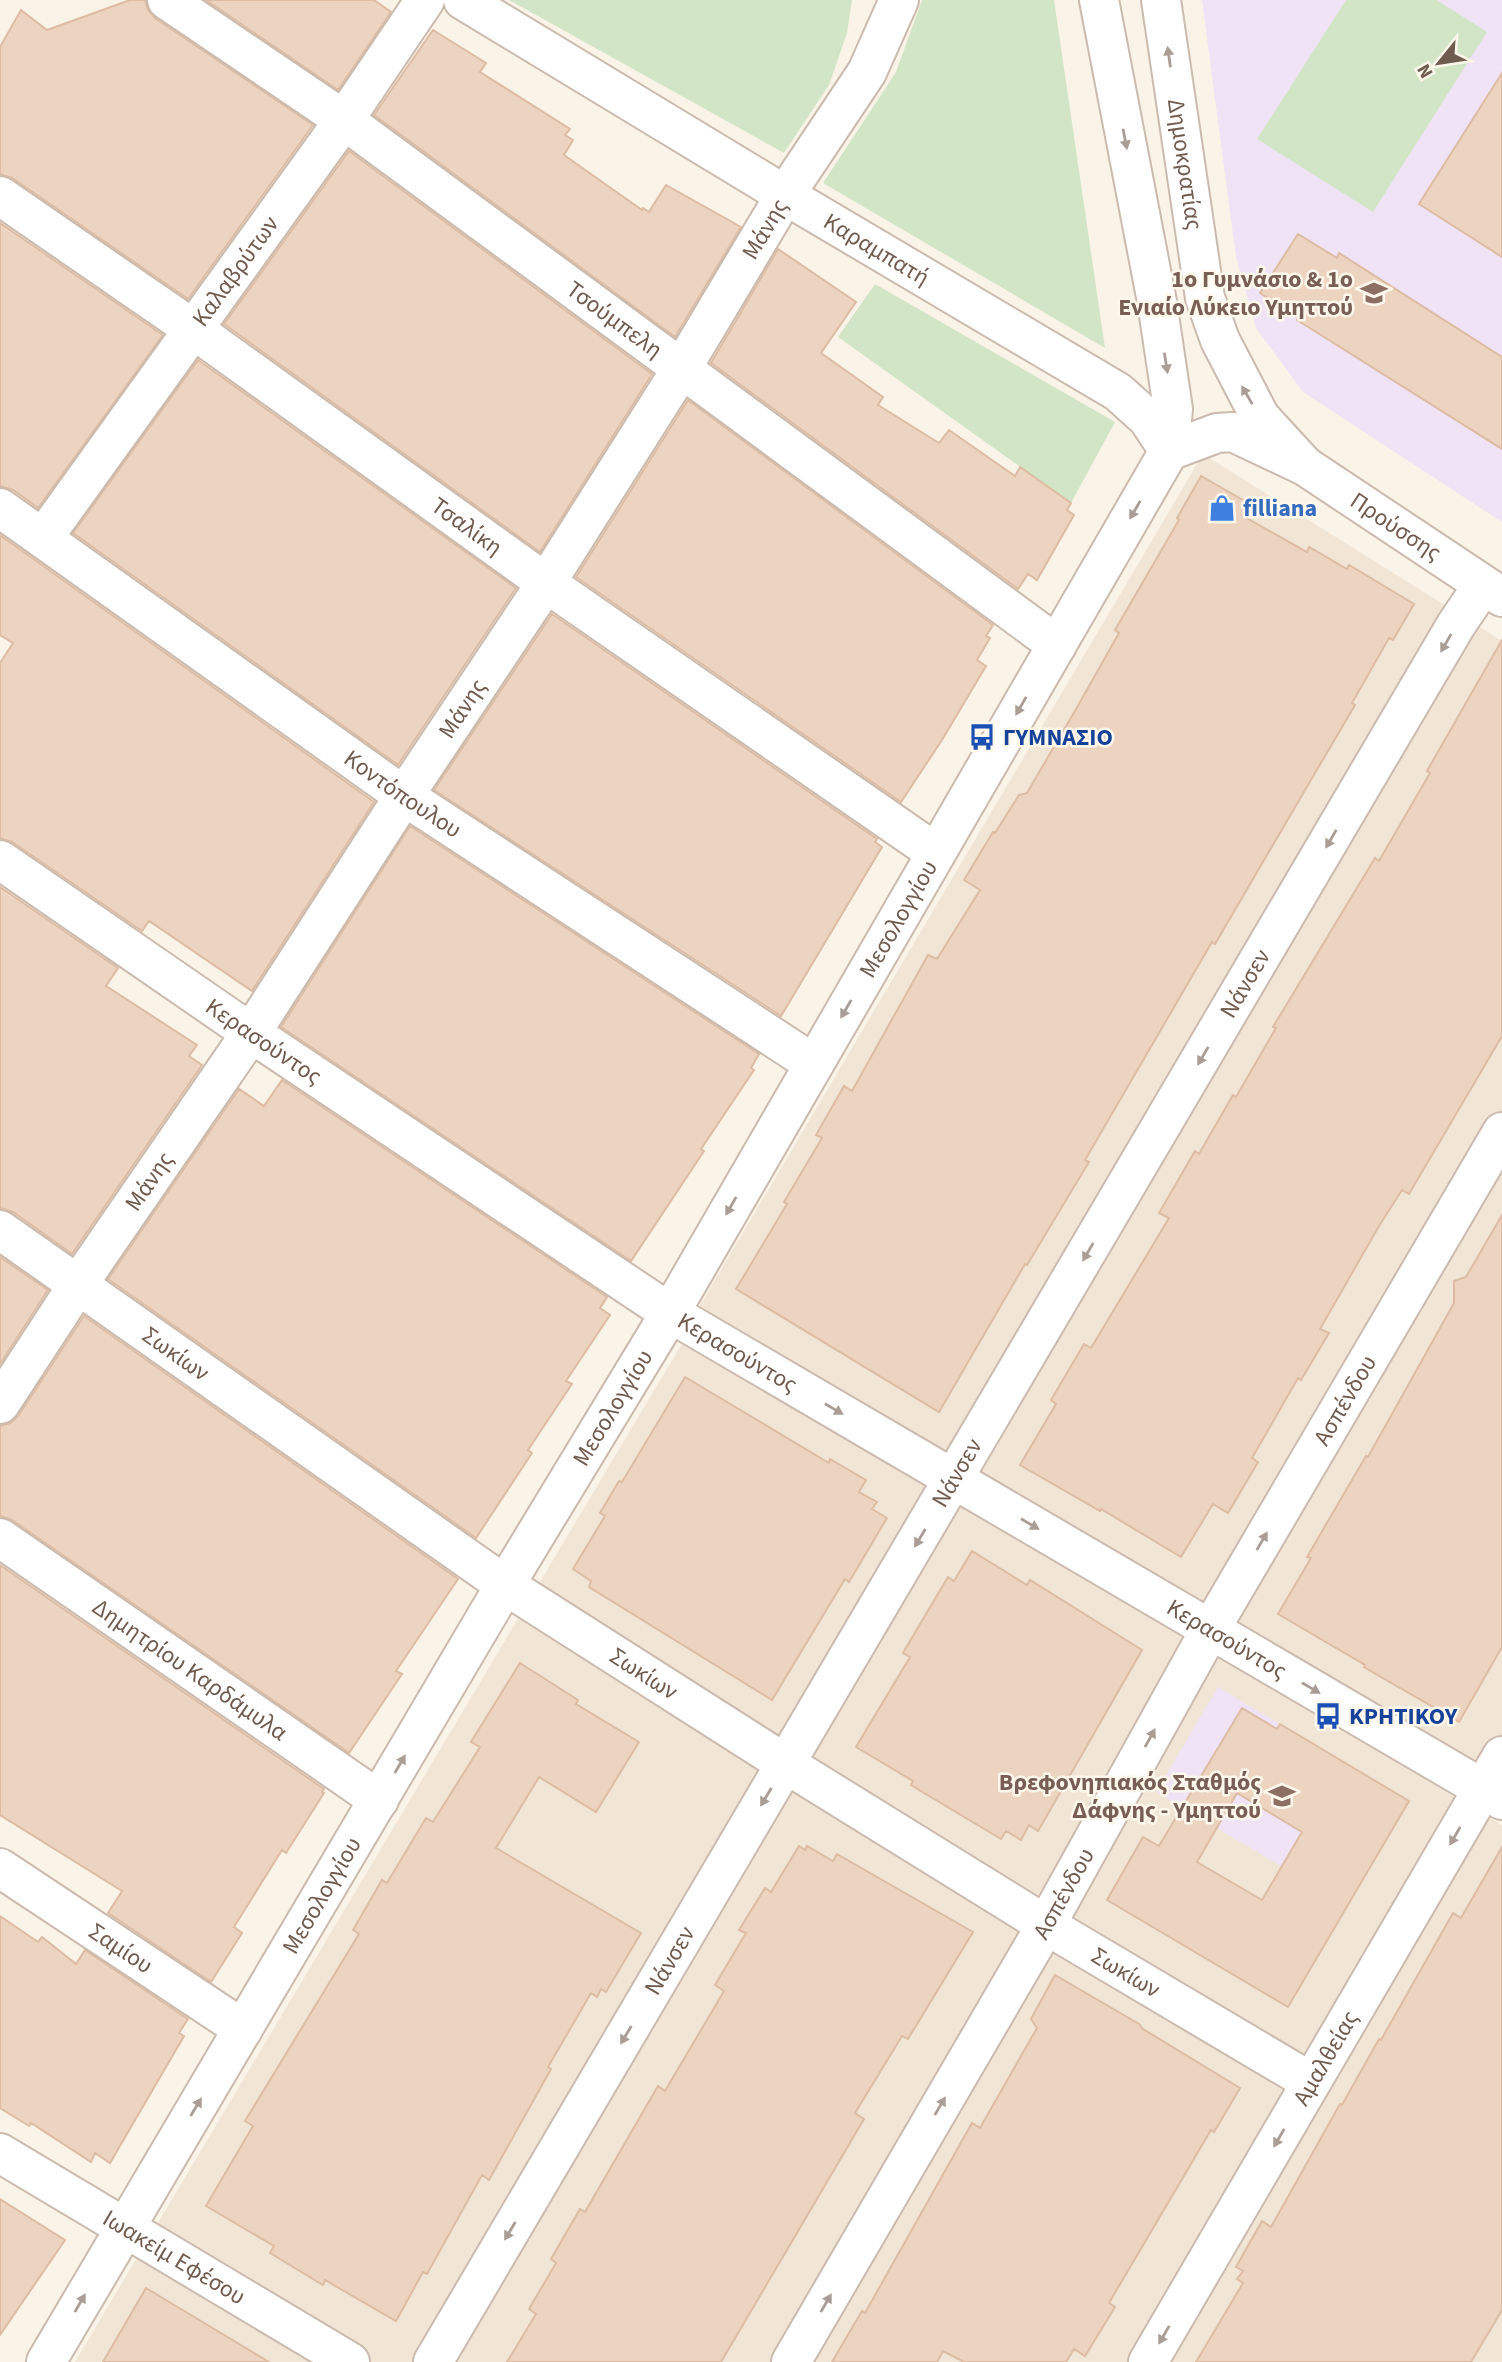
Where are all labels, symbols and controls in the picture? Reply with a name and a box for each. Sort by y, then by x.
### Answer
north arrow [1404,28,1474,98]
one-way arrow [1163,45,1174,67]
text: N [1411,59,1440,83]
street label: Δημοκρατίας [1158,96,1212,232]
one-way arrow [1120,128,1131,150]
street label: Μάνης [733,192,797,266]
street label: Καραμπατή [817,205,936,295]
street label: Καλαβρύτων [184,209,288,334]
place label: 1ο Γυμνάσιο & 1ο Ενιαίο Λύκειο Υμηττού [1118,262,1353,325]
street label: Τσούμπελη [559,272,670,367]
school or university icon: 1ο Γυμνάσιο & 1ο Ενιαίο Λύκειο Υμηττού [1359,278,1389,308]
one-way arrow [1161,352,1172,374]
one-way arrow [1241,385,1253,404]
street label: Προύσσης [1343,484,1448,570]
street label: Τσαλίκη [424,489,510,564]
place label: filliana [1243,491,1317,526]
shop icon: filliana [1207,493,1237,523]
one-way arrow [1129,500,1141,519]
one-way arrow [1440,633,1453,652]
street label: Μάνης [430,672,495,746]
one-way arrow [1015,697,1027,716]
place label: ΓΥΜΝΑΣΙΟ [1003,720,1113,755]
bus stop icon: ΓΥΜΝΑΣΙΟ [967,722,997,752]
street label: Κοντόπουλου [336,741,468,847]
one-way arrow [1325,829,1337,848]
street label: Μεσολογγίου [851,854,947,985]
street label: Νάνσεν [1211,942,1279,1025]
street label: Κερασούντος [198,990,329,1094]
one-way arrow [839,1000,852,1019]
one-way arrow [1198,1046,1210,1066]
street label: Μάνης [116,1145,182,1218]
one-way arrow [726,1196,738,1216]
one-way arrow [1082,1243,1094,1262]
street label: Κερασούντος [671,1304,804,1402]
street label: Σωκίων [135,1318,216,1390]
street label: Μεσολογγίου [564,1343,662,1473]
street label: Ασπένδου [1305,1348,1386,1452]
one-way arrow [825,1403,844,1415]
street label: Νάνσεν [923,1432,991,1514]
one-way arrow [1021,1518,1040,1530]
one-way arrow [914,1529,926,1548]
one-way arrow [1256,1531,1269,1550]
street label: Δημητρίου Καρδάμυλα [85,1590,295,1750]
street label: Κερασούντος [1160,1590,1293,1688]
street label: Σωκίων [603,1639,685,1709]
one-way arrow [1302,1682,1321,1695]
place label: ΚΡΗΤΙΚΟΥ [1349,1699,1458,1734]
bus stop icon: ΚΡΗΤΙΚΟΥ [1313,1701,1343,1731]
one-way arrow [1144,1729,1156,1748]
one-way arrow [394,1755,406,1774]
place label: Βρεφονηπιακός Σταθμός Δάφνης - Υμηττού [999,1765,1261,1828]
school or university icon: Βρεφονηπιακός Σταθμός Δάφνης - Υμηττού [1267,1781,1297,1811]
one-way arrow [760,1788,773,1807]
one-way arrow [1449,1826,1461,1846]
street label: Μεσολογγίου [274,1830,370,1961]
street label: Ασπένδου [1024,1842,1104,1946]
street label: Σαμίου [81,1914,160,1983]
street label: Νάνσεν [636,1920,704,2002]
street label: Σωκίων [1084,1939,1167,2007]
street label: Αμαλθείας [1284,2004,1368,2112]
one-way arrow [620,2026,632,2045]
one-way arrow [190,2097,202,2116]
one-way arrow [934,2097,946,2116]
one-way arrow [1272,2129,1285,2148]
street label: Ιωακείμ Εφέσου [96,2201,252,2314]
one-way arrow [504,2222,517,2241]
one-way arrow [74,2293,87,2312]
one-way arrow [820,2293,832,2313]
one-way arrow [1158,2325,1170,2344]

